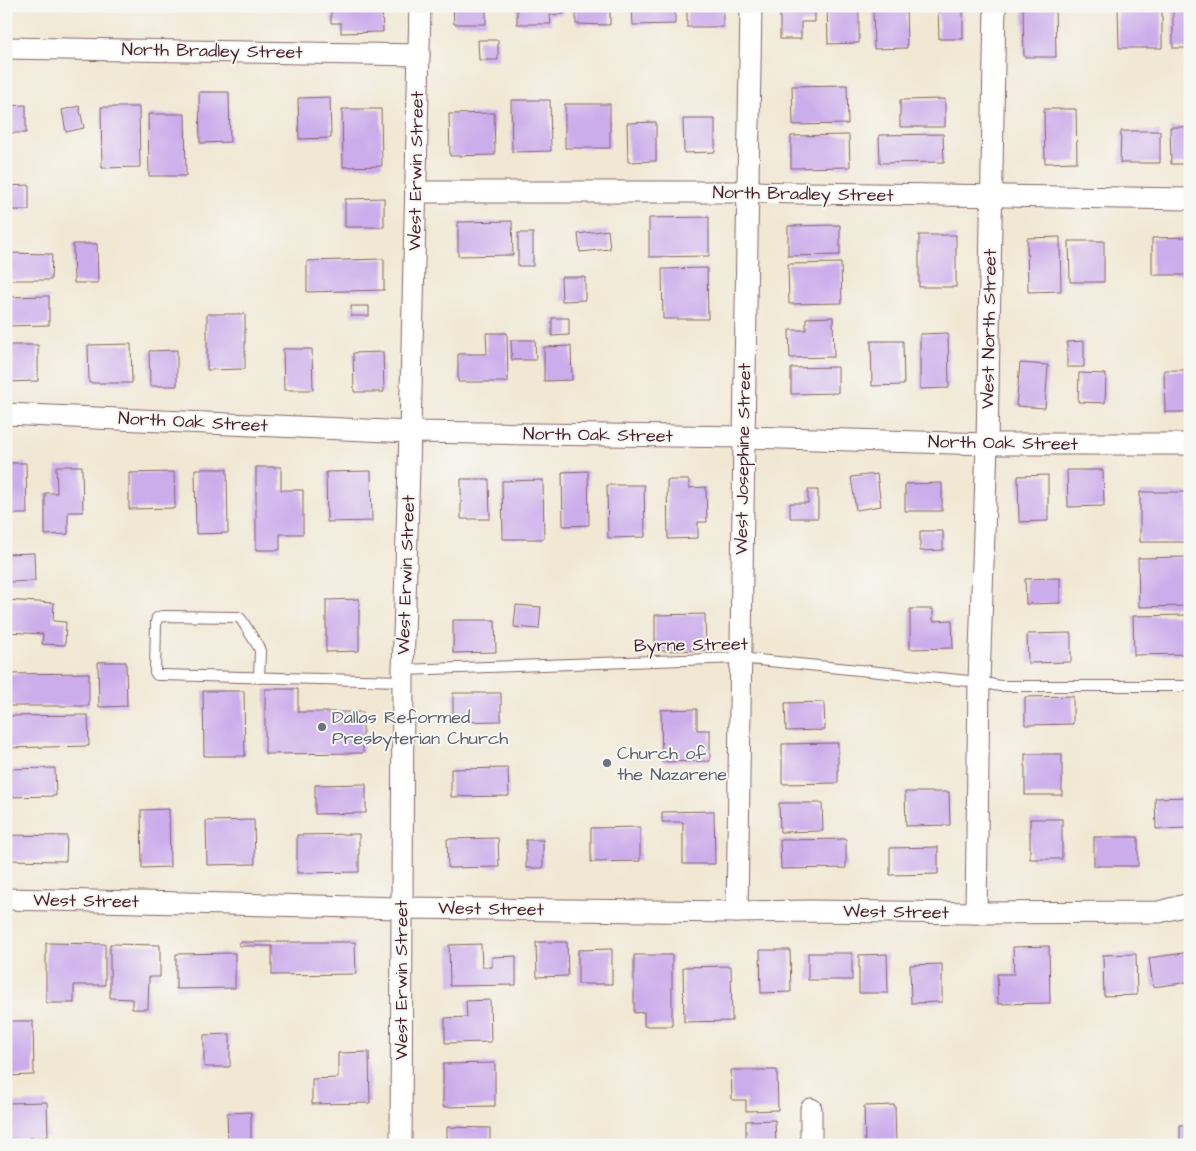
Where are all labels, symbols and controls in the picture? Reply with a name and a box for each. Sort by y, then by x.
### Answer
street label: North Bradley Street [121,37,303,66]
street label: West Erwin Street [402,90,430,251]
street label: North Bradley Street [712,180,894,209]
street label: West North Street [975,248,1003,409]
street label: West Josephine Street [729,362,757,555]
street label: North Oak Street [118,406,269,438]
street label: North Oak Street [523,421,674,449]
street label: North Oak Street [928,429,1079,457]
street label: West Erwin Street [391,494,421,655]
street label: Byrne Street [634,631,749,659]
place label: Dallas Reformed Presbyterian Church [332,705,508,752]
marker: Dallas Reformed Presbyterian Church [316,721,328,733]
place label: Church of the Nazarene [617,741,727,787]
marker: Church of the Nazarene [601,757,613,769]
street label: West Street [33,888,140,914]
street label: West Street [438,896,545,922]
street label: West Erwin Street [389,899,414,1060]
street label: West Street [843,899,950,925]

